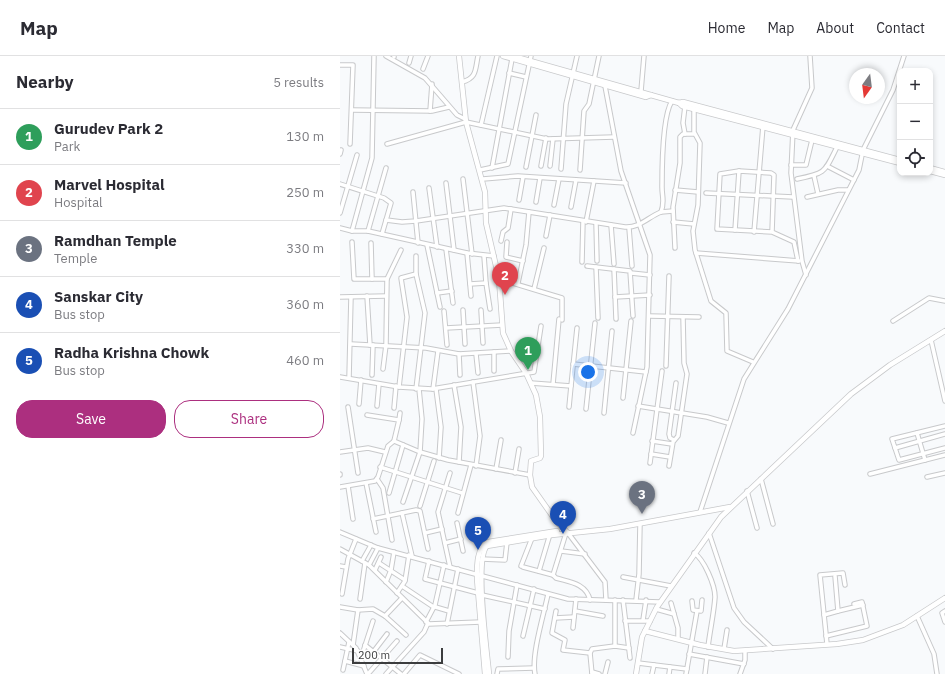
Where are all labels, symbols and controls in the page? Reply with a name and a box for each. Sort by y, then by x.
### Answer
text: Map [20,16,58,40]
text: Home [708,19,745,37]
text: Map [767,19,794,37]
text: About [816,19,854,37]
text: Contact [876,19,925,37]
north arrow [849,68,885,104]
map controls [897,68,933,176]
button: + [897,68,933,104]
text: Nearby [16,71,74,93]
text: 5 results [273,74,324,91]
button: − [897,104,933,140]
text: Gurudev Park 2 [54,119,163,138]
text: 1 [25,128,33,145]
text: 130 m [286,128,324,145]
text: Park [54,138,80,155]
button: locate [897,140,933,176]
text: Marvel Hospital [54,175,165,194]
text: 2 [25,184,33,201]
text: 250 m [286,184,324,201]
text: Hospital [54,194,103,211]
text: Ramdhan Temple [54,231,177,250]
text: 3 [25,240,33,257]
text: 330 m [286,240,324,257]
text: Temple [54,250,97,267]
pin: 2 [492,262,518,295]
text: Sanskar City [54,287,143,306]
text: 4 [25,296,33,313]
text: 360 m [286,296,324,313]
text: Bus stop [54,306,105,323]
pin: 1 [515,337,541,370]
text: Radha Krishna Chowk [54,343,209,362]
text: 5 [25,352,33,369]
text: 460 m [286,352,324,369]
text: Bus stop [54,362,105,379]
your location [578,362,598,382]
button: Save [16,400,166,438]
button: Share [174,400,324,438]
pin: 3 [629,481,655,514]
pin: 4 [550,501,576,534]
pin: 5 [465,517,491,550]
scale bar [352,646,443,665]
text: 200 m [358,648,390,662]

